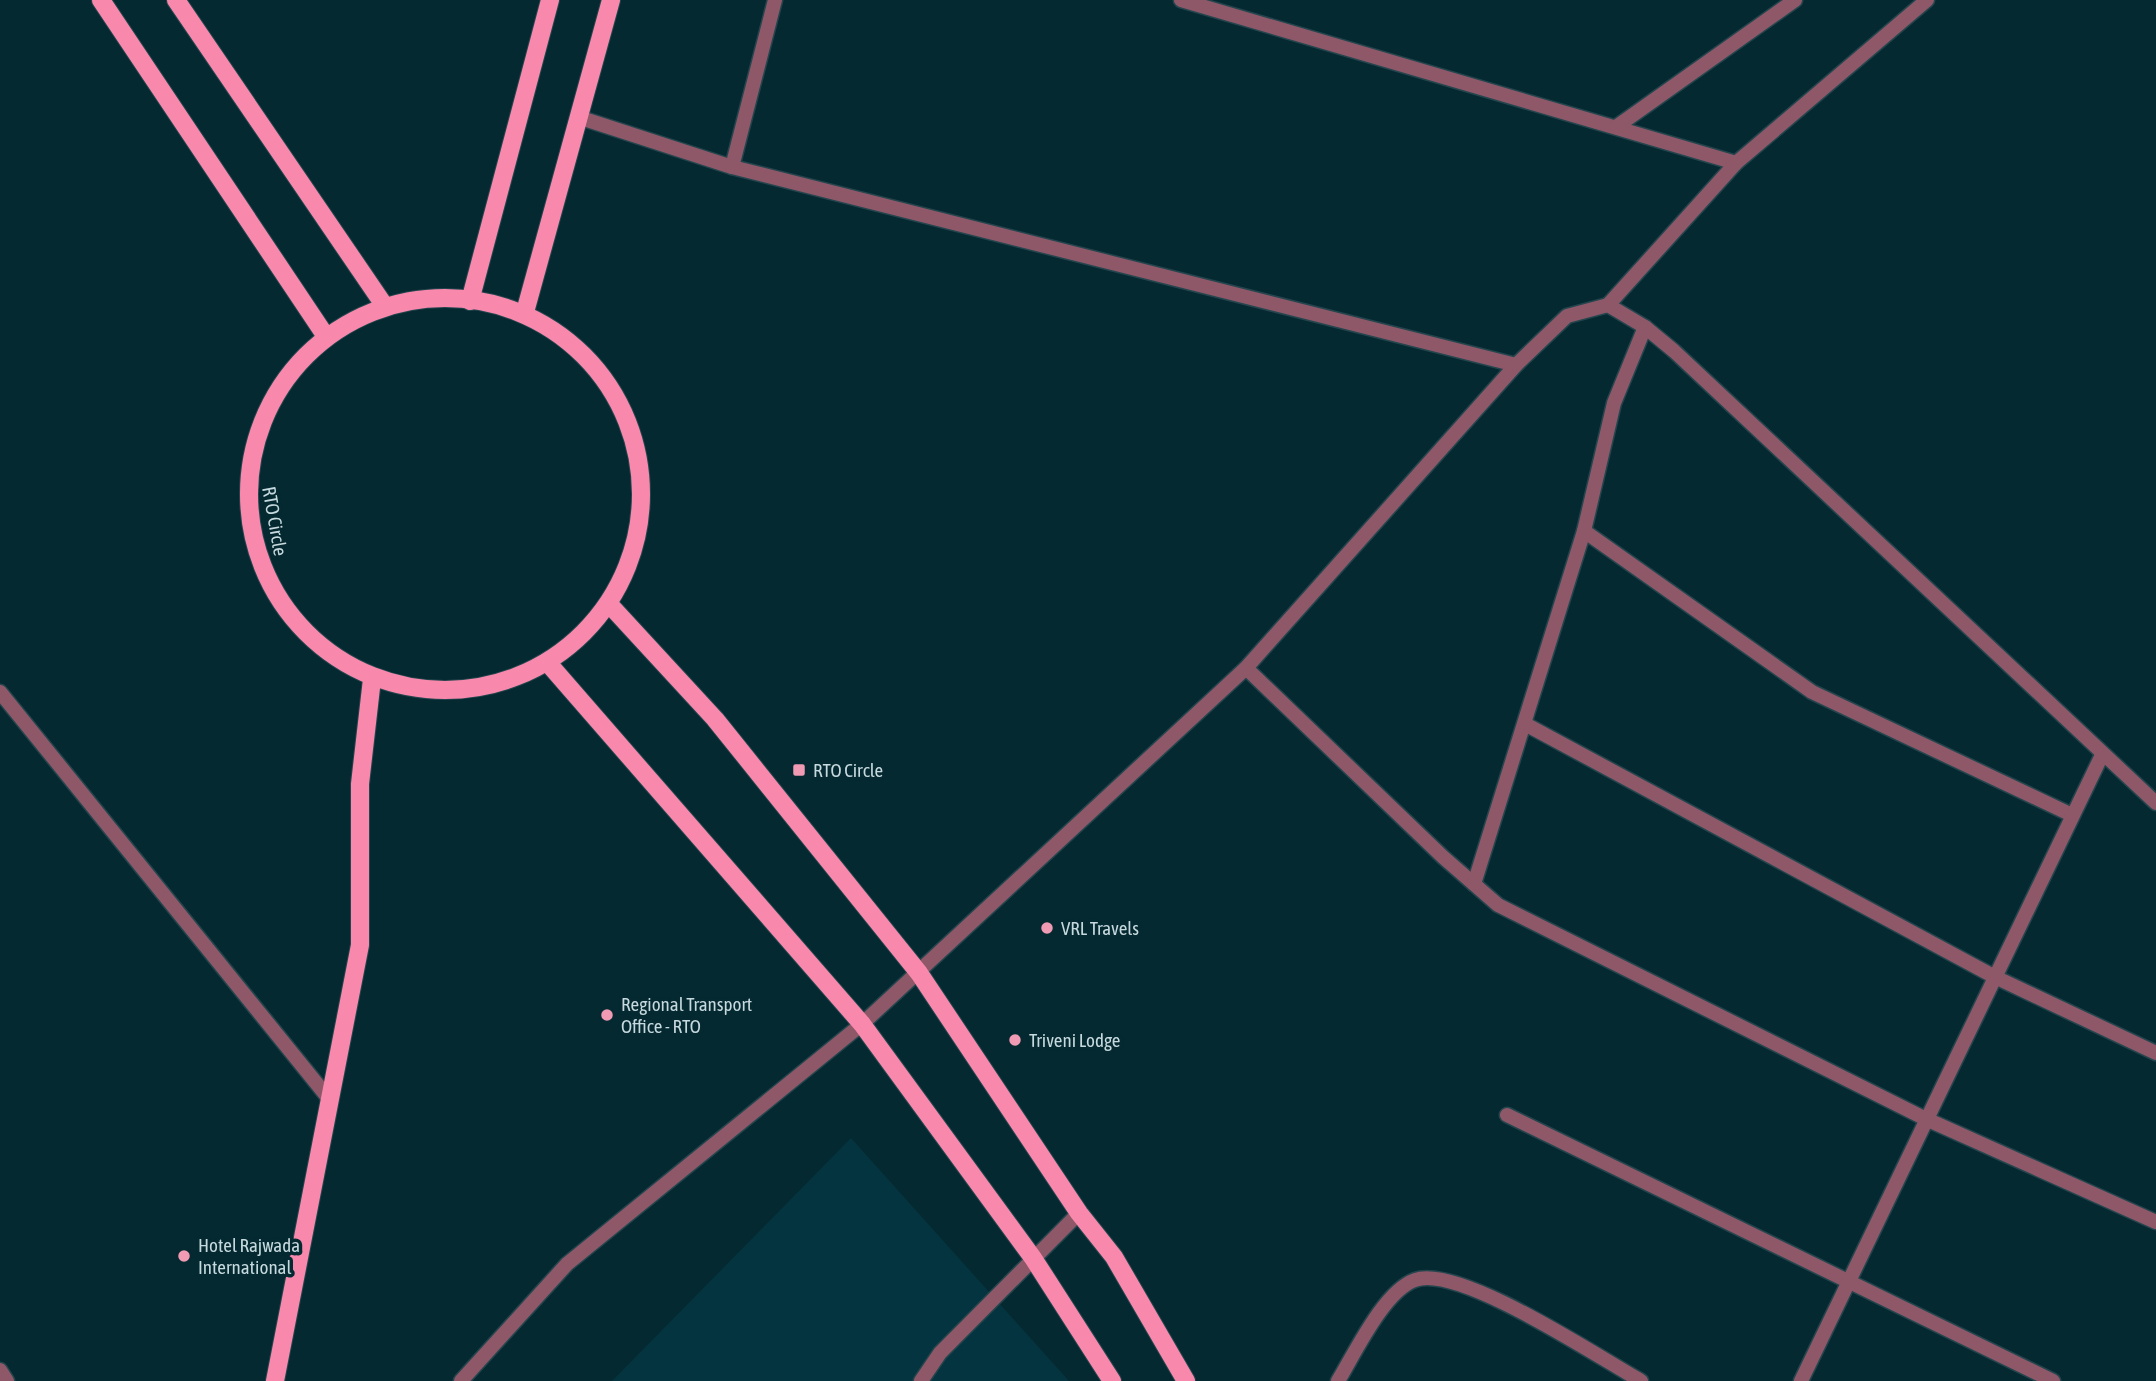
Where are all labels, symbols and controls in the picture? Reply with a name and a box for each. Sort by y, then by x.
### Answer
street label: RTO Circle [258,485,292,557]
place label: RTO Circle [813,759,883,781]
marker: RTO Circle [791,762,807,778]
place label: VRL Travels [1061,917,1139,939]
marker: VRL Travels [1039,920,1055,936]
place label: Regional Transport Office - RTO [621,993,752,1037]
marker: Regional Transport Office - RTO [599,1007,615,1023]
place label: Triveni Lodge [1029,1029,1120,1051]
marker: Triveni Lodge [1007,1032,1023,1048]
place label: Hotel Rajwada International [198,1234,300,1278]
marker: Hotel Rajwada International [176,1248,192,1264]

